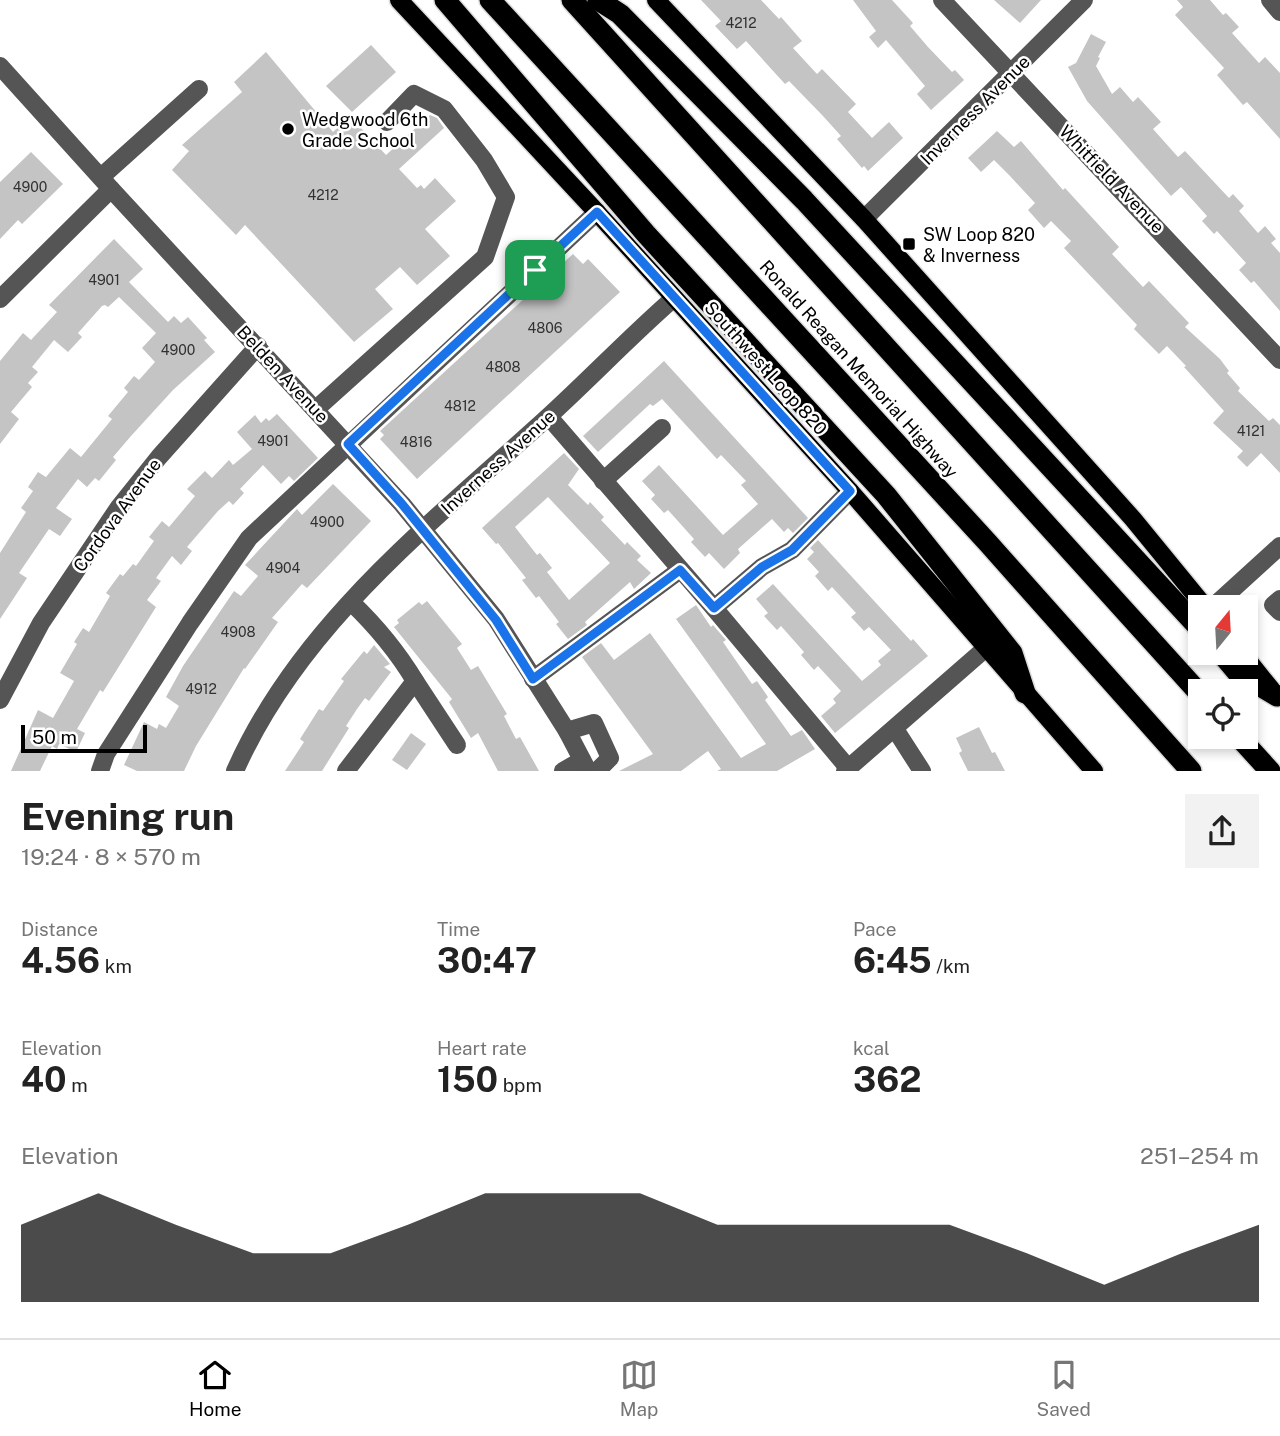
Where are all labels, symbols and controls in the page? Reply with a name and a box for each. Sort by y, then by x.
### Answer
house number: 4212 [725,15,757,31]
street label: Inverness Avenue [916,51,1034,169]
place label: Wedgwood 6th Grade School [302,109,428,151]
marker: Wedgwood 6th Grade School [280,121,296,137]
street label: Whitfield Avenue [1055,121,1169,237]
house number: 4900 [13,179,47,195]
house number: 4212 [307,187,339,203]
place label: SW Loop 820 & Inverness [923,224,1035,266]
marker: SW Loop 820 & Inverness [901,236,917,252]
pin [505,240,565,300]
icon: arrive [516,251,554,289]
street label: Ronald Reagan Memorial Highway [756,256,963,482]
house number: 4901 [88,272,120,288]
street label: Southwest Loop 820 [700,297,832,439]
house number: 4806 [528,320,563,336]
street label: Belden Avenue [233,321,333,427]
house number: 4900 [161,342,195,358]
house number: 4808 [485,359,521,375]
house number: 4812 [444,398,476,414]
street label: Inverness Avenue [437,405,559,519]
house number: 4121 [1237,423,1265,439]
house number: 4901 [257,433,289,449]
house number: 4816 [400,434,432,450]
street label: Cordova Avenue [69,454,165,576]
house number: 4900 [310,514,344,530]
house number: 4904 [266,560,301,576]
north arrow [1188,595,1258,665]
map controls [1188,595,1258,749]
house number: 4908 [221,624,256,640]
button: locate [1188,679,1258,749]
house number: 4912 [185,681,217,697]
scale bar [21,722,147,754]
text: 50 m [32,726,77,748]
text: Evening run [21,794,234,839]
button: share [1185,794,1259,868]
text: 19:24 · 8 × 570 m [21,843,201,870]
text: Distance [21,918,98,940]
text: Time [437,918,480,940]
text: Pace [853,918,896,940]
text: 4.56 [21,940,100,981]
text: 30:47 [437,940,537,981]
text: 6:45 [853,940,932,981]
text: km [100,955,132,977]
text: /km [932,955,970,977]
text: Elevation [21,1037,102,1059]
text: Heart rate [437,1037,527,1059]
text: kcal [853,1037,890,1059]
text: 40 [21,1059,67,1100]
text: 150 [437,1059,498,1100]
text: 362 [853,1059,922,1100]
text: m [67,1074,88,1096]
text: bpm [498,1074,542,1096]
text: Elevation [21,1142,119,1169]
text: 251–254 m [1140,1142,1259,1169]
tab: Home [189,1356,241,1420]
tab: Map [620,1356,658,1420]
tab: Saved [1037,1356,1091,1420]

